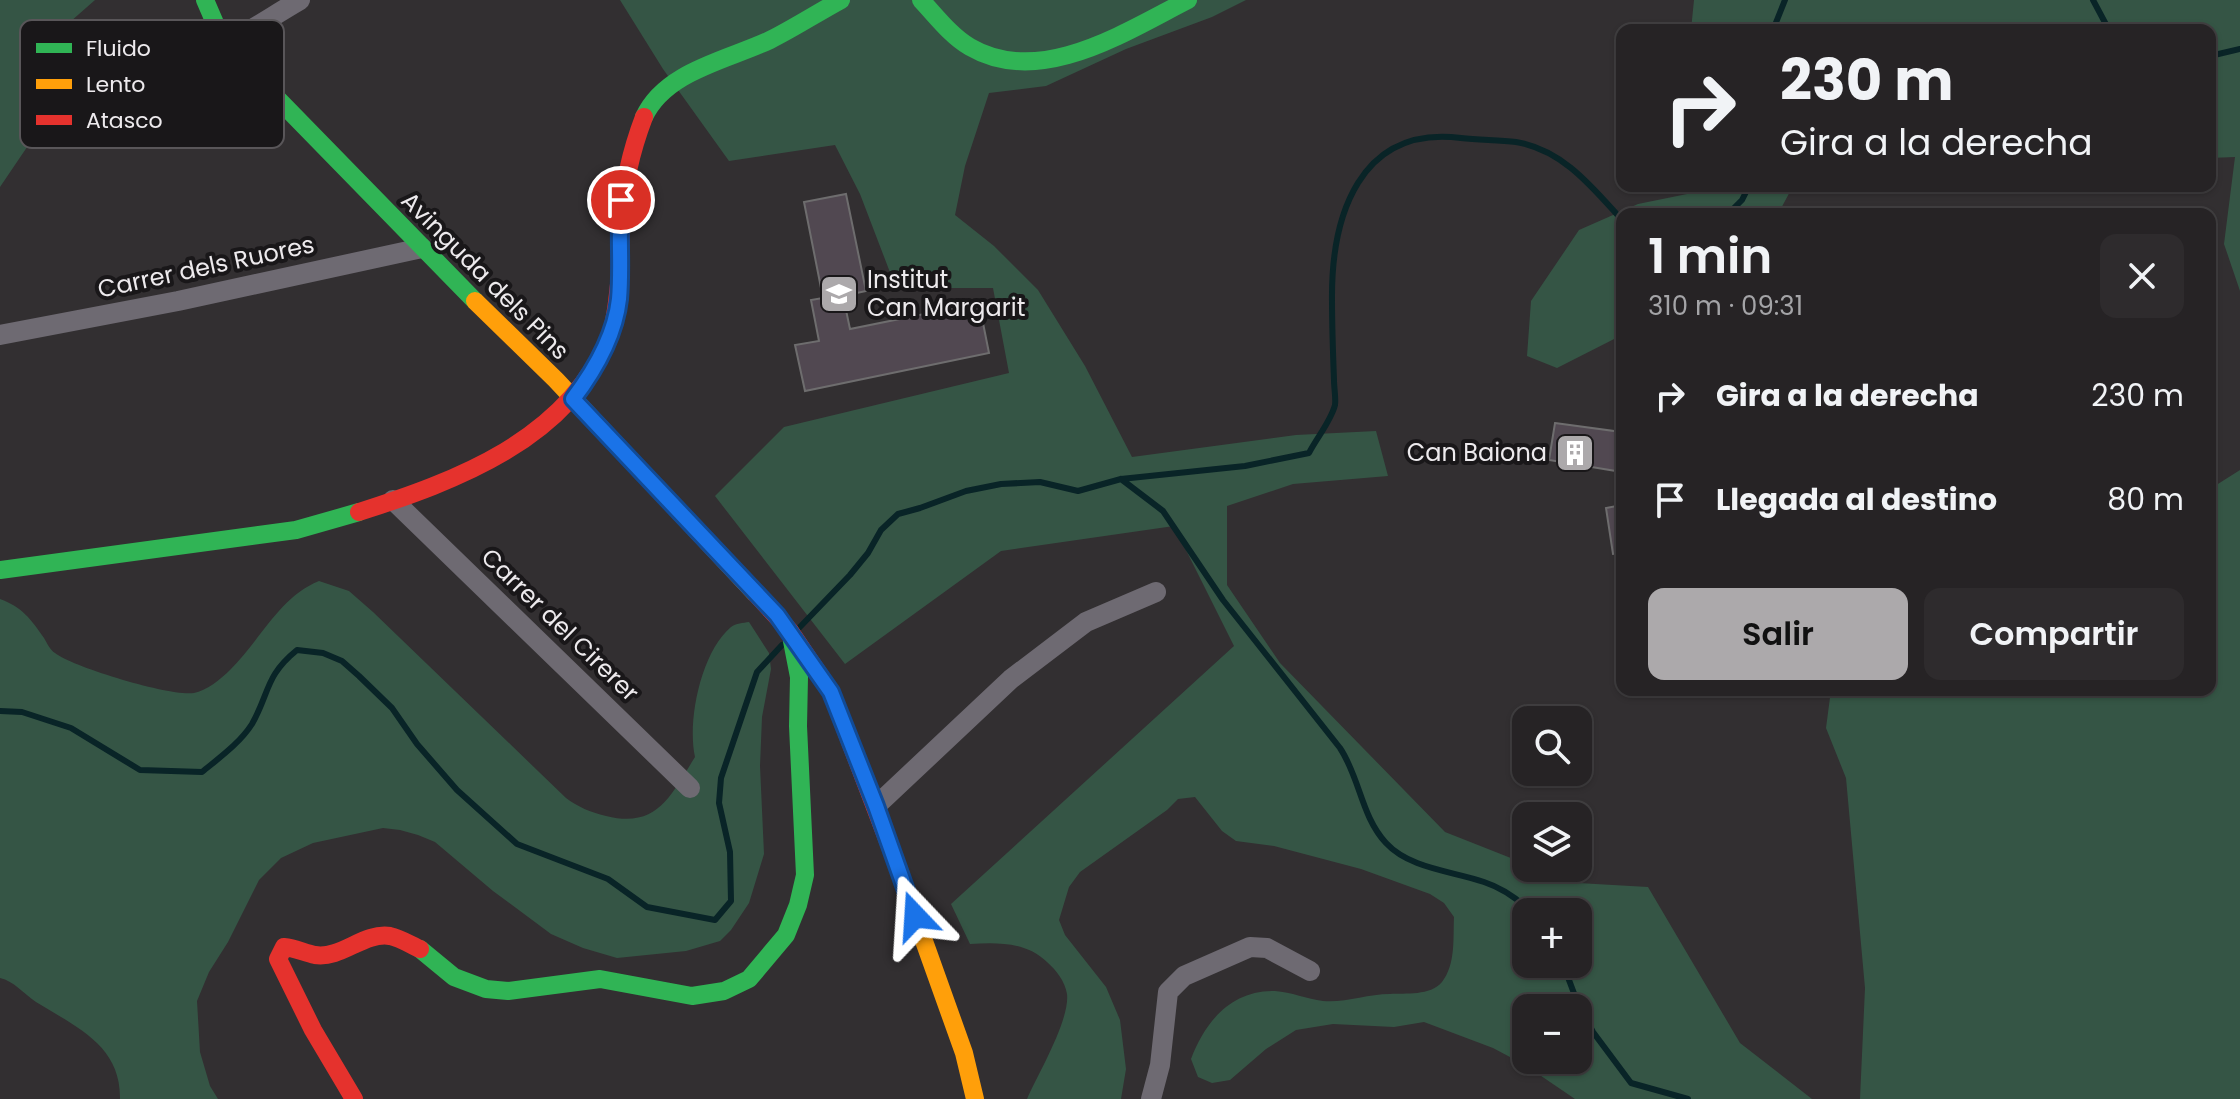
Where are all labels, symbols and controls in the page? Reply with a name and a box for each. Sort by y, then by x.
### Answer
legend [20,20,284,148]
text: Fluido [86,33,151,64]
text: 230 m [1780,41,1954,120]
icon: right [1648,56,1752,160]
text: Lento [86,69,145,100]
text: Atasco [86,105,163,136]
text: Gira a la derecha [1780,117,2093,168]
pin [587,166,655,234]
icon: arrive [599,178,643,222]
street label: Avinguda dels Pins [394,184,577,367]
text: 1 min [1648,223,1772,290]
street label: Carrer dels Ruores [95,227,317,306]
button: close [2100,234,2184,318]
place label: Institut Can Margarit [867,263,1025,324]
school or university icon: Institut Can Margarit [818,273,860,315]
text: 310 m · 09:31 [1648,288,1803,324]
icon: right [1648,374,1692,418]
text: Gira a la derecha [1716,374,1979,417]
text: 230 m [2091,374,2184,417]
building icon: Can Baiona [1554,432,1596,474]
place label: Can Baiona [1407,436,1547,469]
icon: arrive [1648,478,1692,522]
text: Llegada al destino [1716,478,1997,521]
text: 80 m [2107,478,2184,521]
street label: Carrer del Cirerer [474,541,646,709]
button: Salir [1648,588,1908,680]
button: Compartir [1924,588,2184,680]
map controls [1512,706,1592,1074]
button: search [1512,706,1592,786]
button: layers [1512,802,1592,882]
position arrow [873,874,957,958]
button: + [1512,898,1592,978]
button: − [1512,994,1592,1074]

